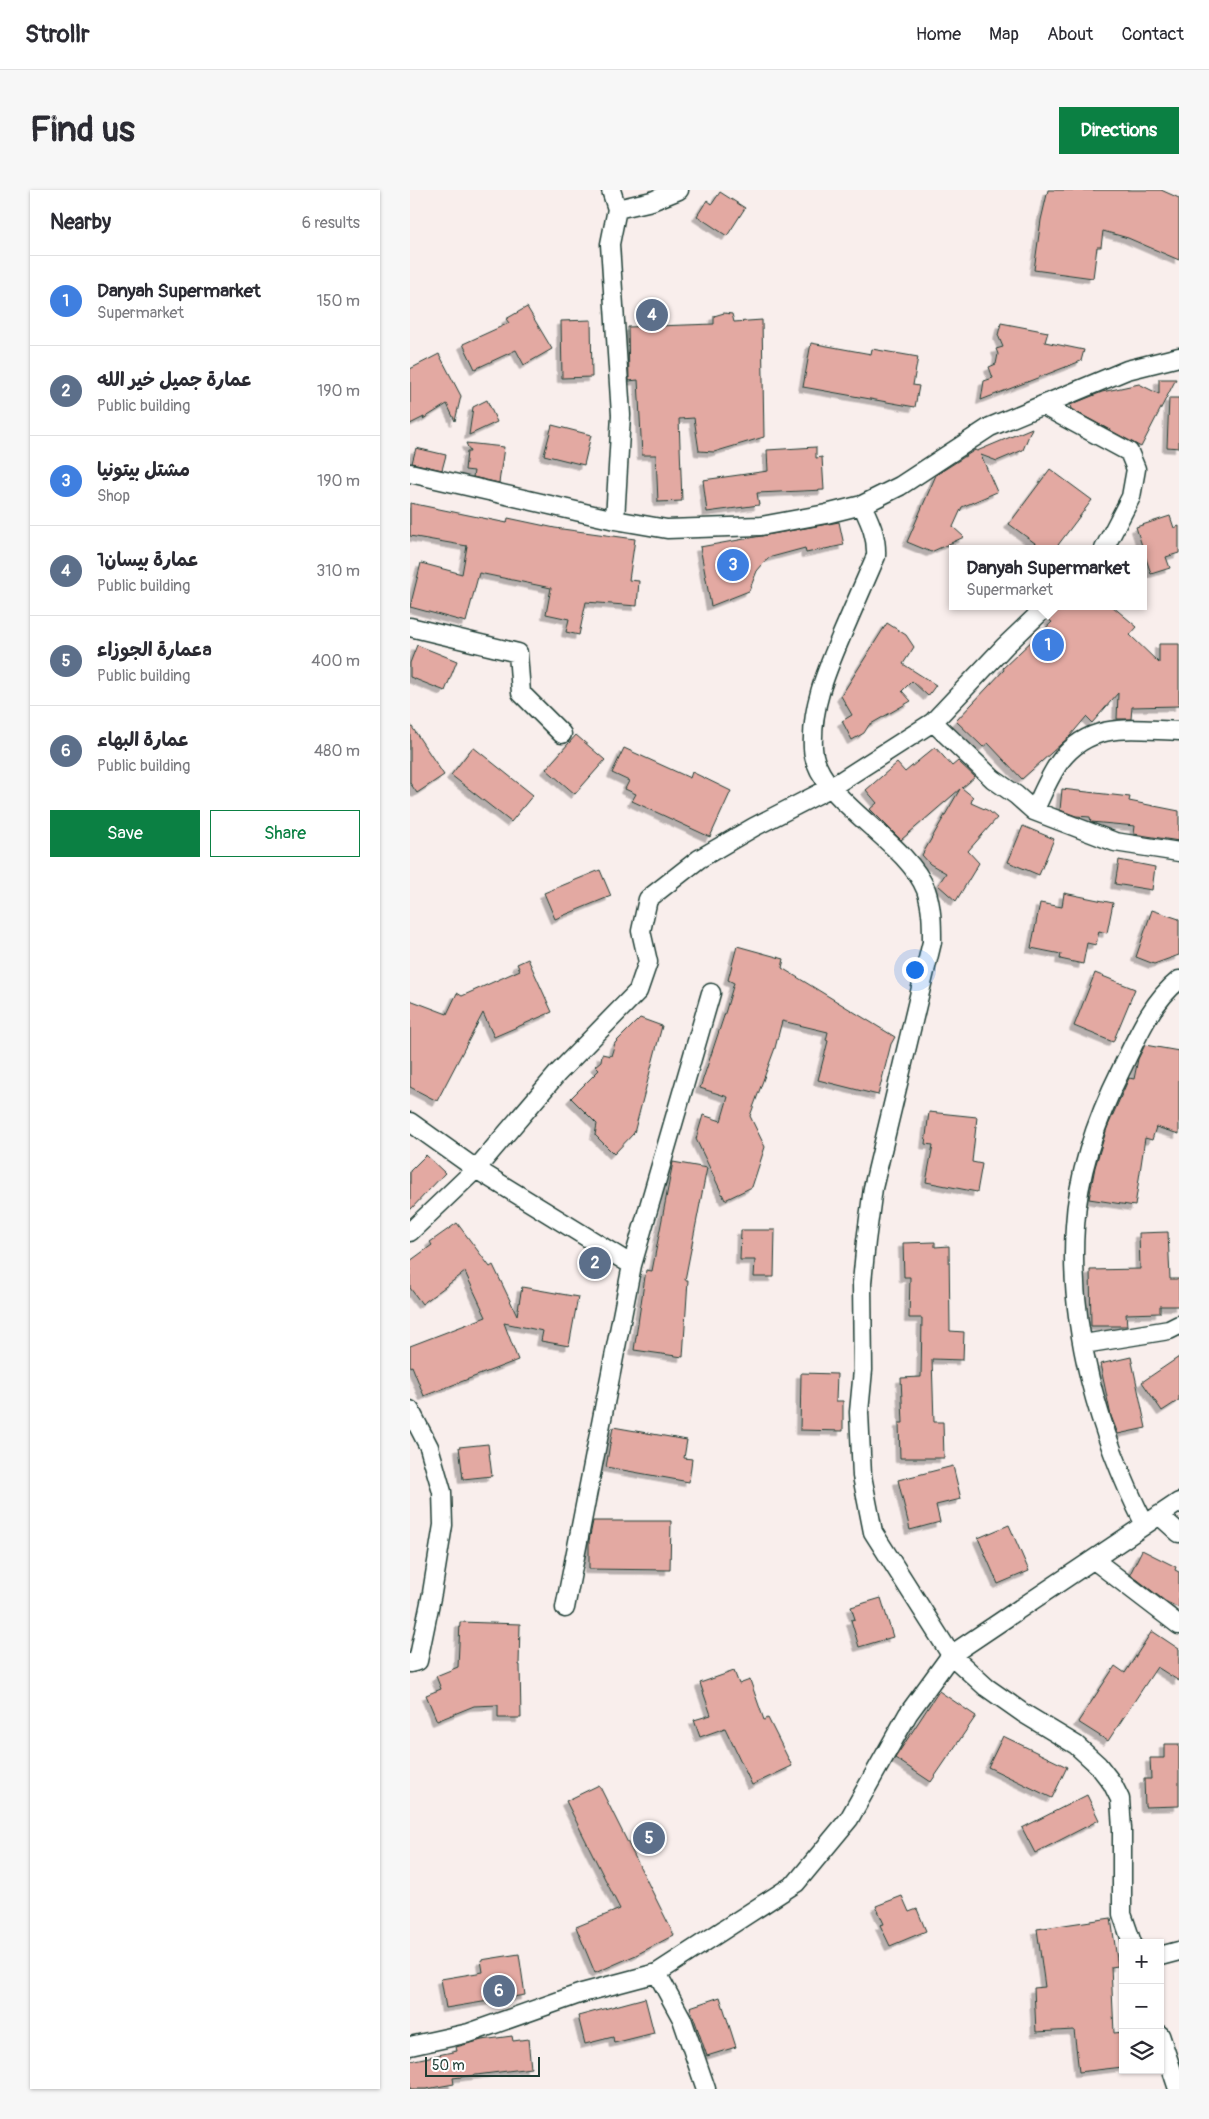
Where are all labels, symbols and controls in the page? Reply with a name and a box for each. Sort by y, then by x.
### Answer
text: Strollr [25,20,90,49]
text: Home [916,23,961,46]
text: Map [989,23,1019,46]
text: About [1047,23,1093,46]
text: Contact [1121,23,1184,46]
button: Directions [1059,107,1179,154]
text: Find us [30,108,135,152]
text: Nearby [50,209,111,236]
text: 6 results [302,213,360,233]
text: Danyah Supermarket [97,279,261,303]
text: 1 [63,291,69,311]
text: 150 m [316,291,360,311]
pin: 4 [636,296,668,334]
text: Supermarket [97,303,184,323]
text: عمارة جميل خير الله [97,368,252,392]
text: 2 [62,381,70,401]
text: 190 m [317,381,360,401]
text: Public building [97,396,190,416]
text: مشتل بيتونيا [97,458,190,482]
text: 3 [62,471,70,491]
text: 190 m [317,471,360,491]
text: Shop [97,486,130,506]
popup [949,545,1147,610]
pin: 3 [717,546,749,584]
text: عمارة بيسان1 [97,548,199,572]
text: Danyah Supermarket [966,556,1130,580]
text: 4 [61,561,71,581]
text: 310 m [316,561,360,581]
text: Public building [97,576,190,596]
text: Supermarket [966,580,1053,600]
pin: 1 [1032,626,1064,664]
text: عمارة الجوزاءa [97,638,212,662]
text: 5 [62,651,70,671]
text: 400 m [311,651,360,671]
text: Public building [97,666,190,686]
text: عمارة البهاء [97,728,189,752]
text: 6 [61,741,71,761]
text: 480 m [314,741,360,761]
text: Public building [97,756,190,776]
button: Save [50,810,200,857]
button: Share [210,810,360,857]
your location [902,957,928,983]
pin: 2 [579,1244,611,1282]
pin: 5 [633,1819,665,1857]
map controls [1119,1939,1164,2074]
button: + [1119,1939,1164,1984]
pin: 6 [483,1972,515,2010]
button: − [1119,1984,1164,2029]
button: layers [1119,2029,1164,2074]
scale bar [425,2054,540,2077]
text: 50 m [432,2057,465,2074]

